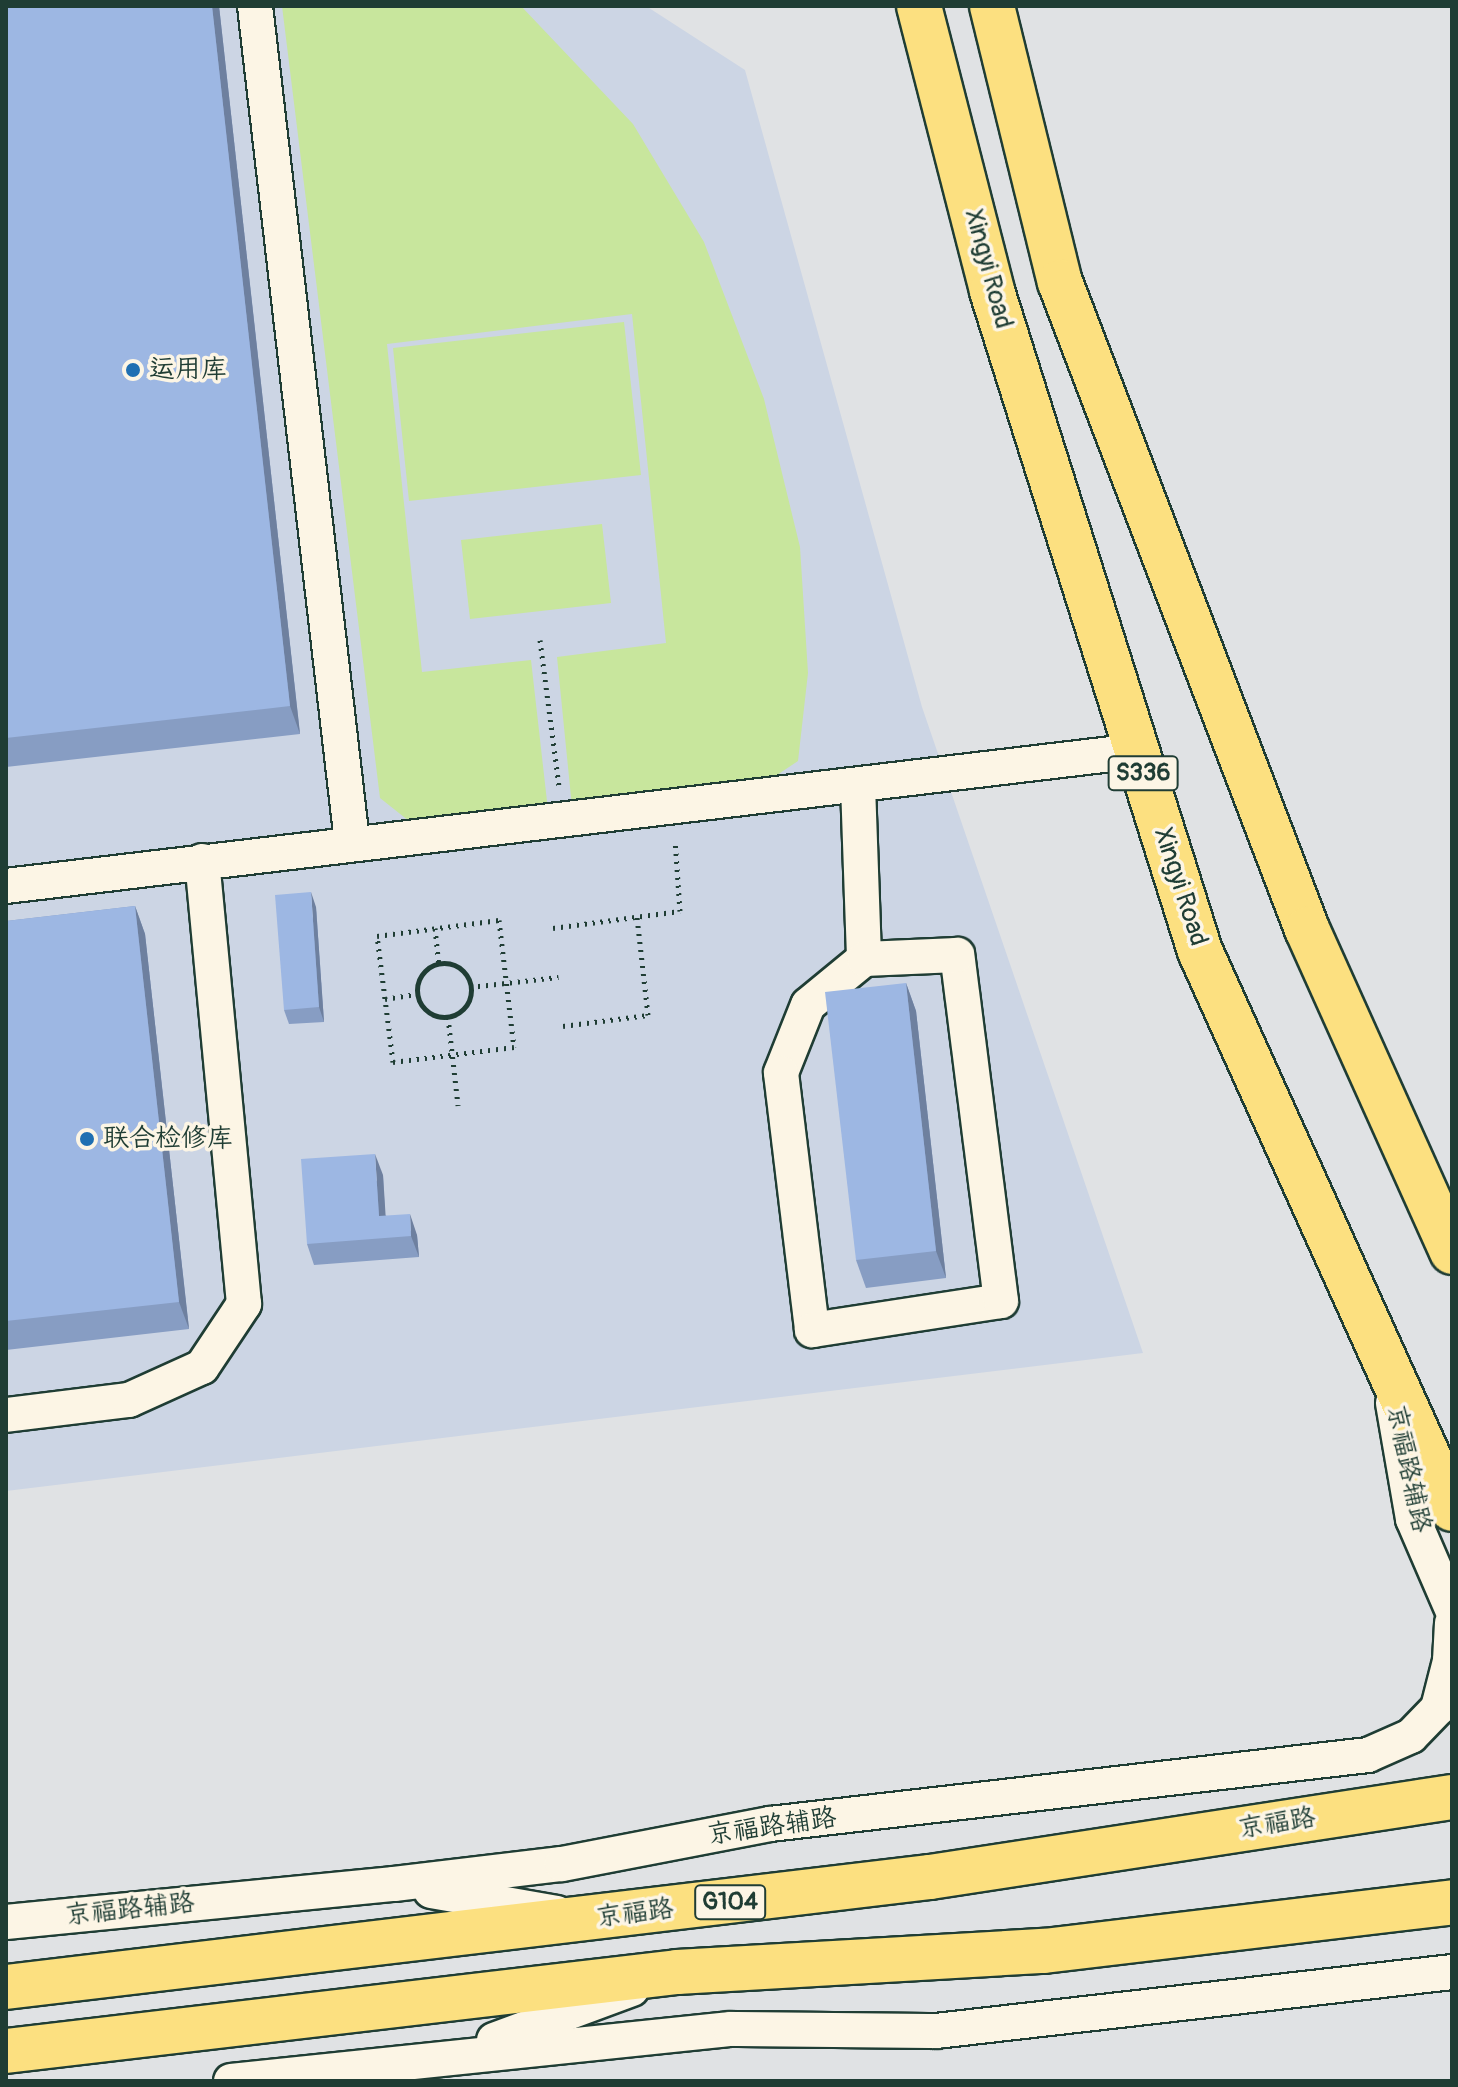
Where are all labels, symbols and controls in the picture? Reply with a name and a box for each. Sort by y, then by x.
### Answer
street label: Xingyi Road [957,206,1019,332]
place label: 运用库 [149,354,227,386]
marker: 运用库 [124,361,142,379]
road number: S336 [1107,753,1179,793]
street label: Xingyi Road [1146,824,1214,950]
place label: 联合检修库 [103,1123,233,1155]
marker: 联合检修库 [78,1130,96,1148]
street label: 京福路辅路 [1379,1402,1437,1536]
street label: 京福路 [1236,1802,1318,1846]
street label: 京福路辅路 [705,1803,839,1851]
road number: G104 [694,1882,766,1922]
street label: 京福路辅路 [64,1888,196,1932]
street label: 京福路 [594,1894,676,1934]

